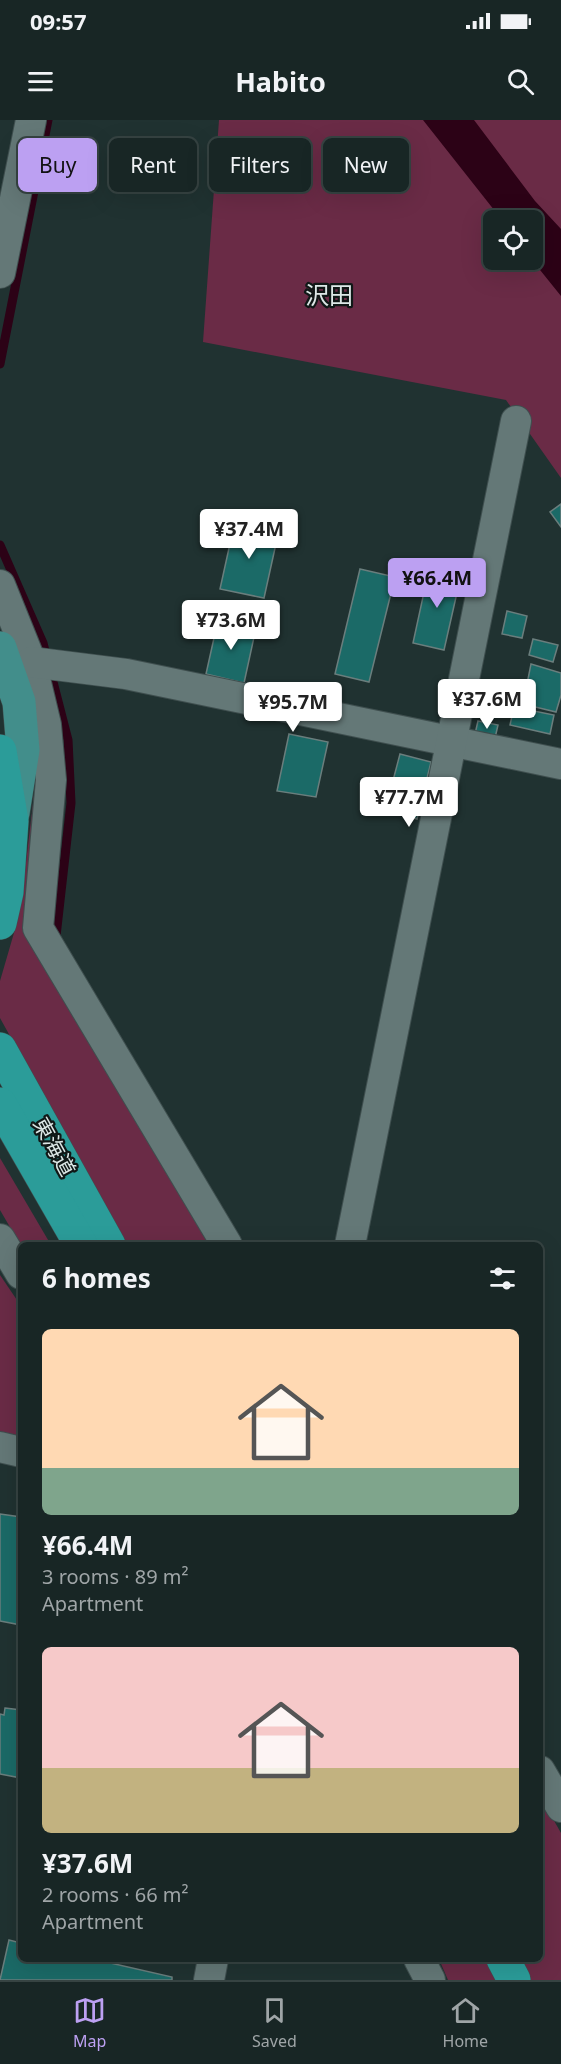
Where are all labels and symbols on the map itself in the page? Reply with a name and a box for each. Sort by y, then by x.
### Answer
district label: 沢田 [305,278,353,311]
pin: ¥37.4M [200,509,298,560]
pin: ¥66.4M [388,558,486,609]
pin: ¥73.6M [182,600,280,651]
pin: ¥37.6M [438,679,536,730]
pin: ¥95.7M [244,682,342,733]
pin: ¥77.7M [360,777,458,828]
street label: 東海道 [27,1112,82,1181]

